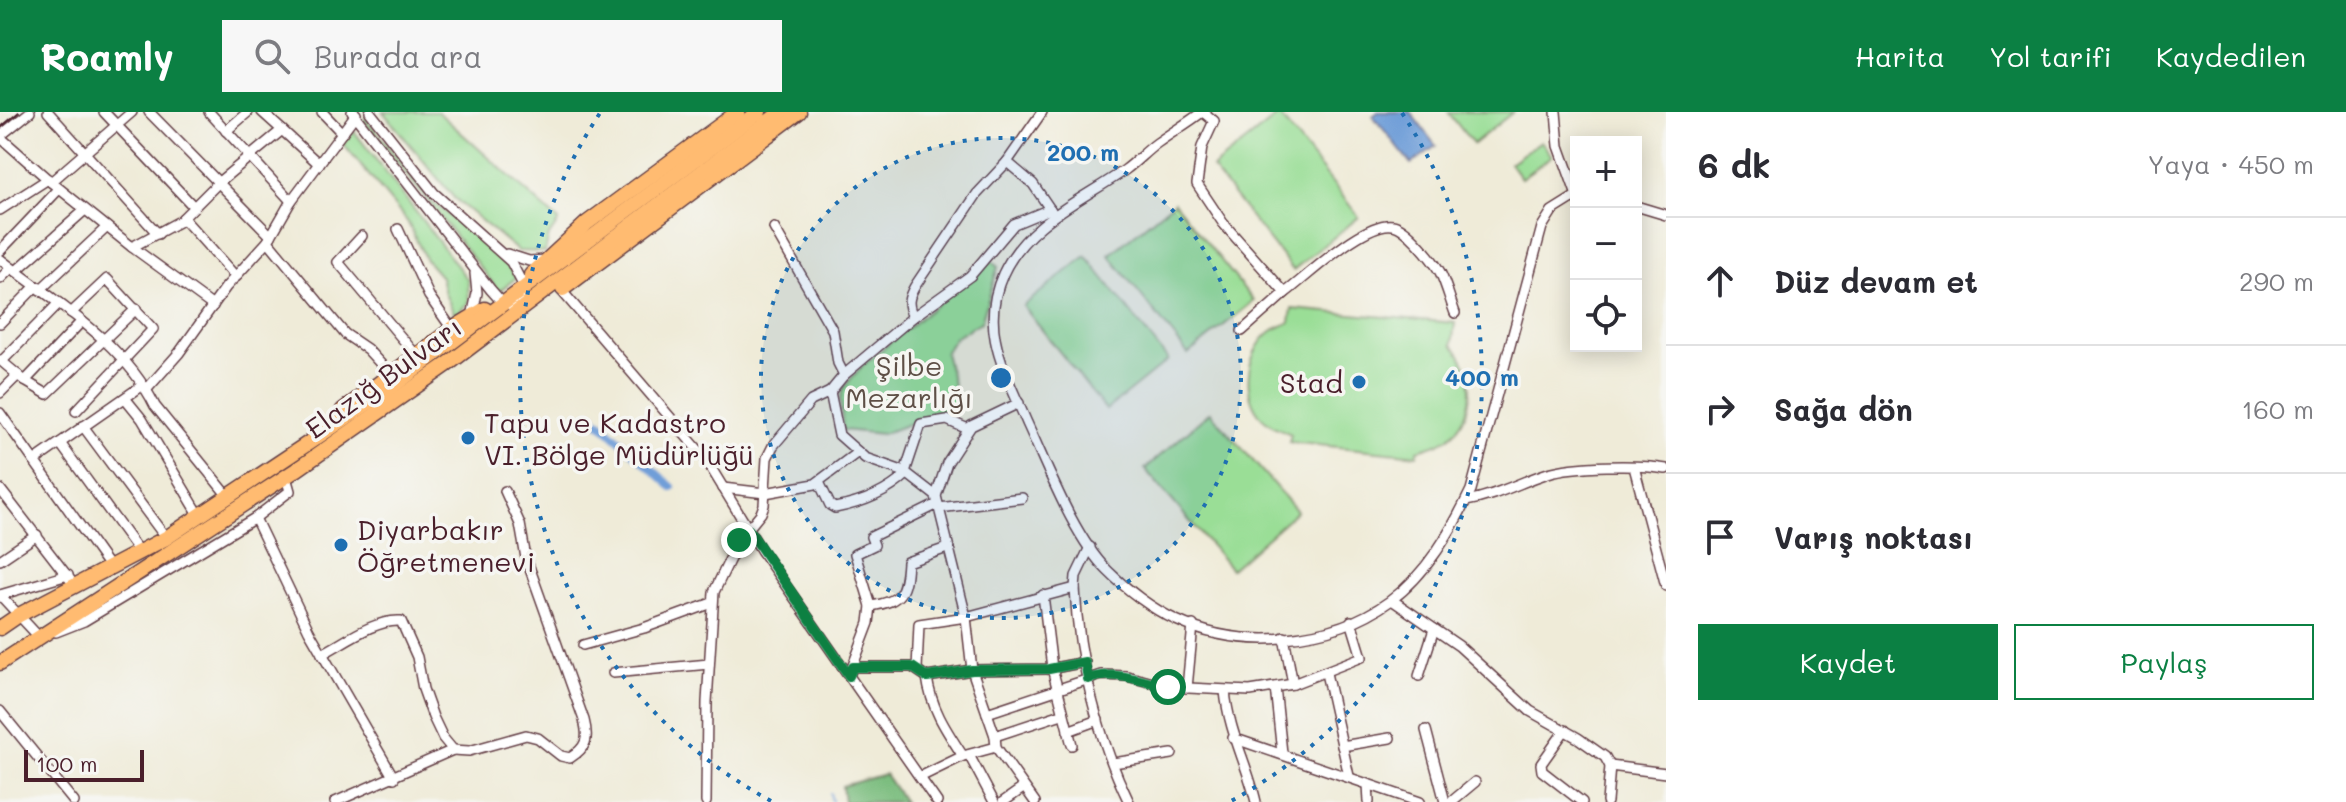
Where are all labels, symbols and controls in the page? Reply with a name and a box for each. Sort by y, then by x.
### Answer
search box [222,20,782,92]
text: Roamly [40,31,174,81]
icon: search [250,34,294,78]
text: Burada ara [314,36,482,76]
text: Harita [1855,38,1945,74]
text: Yol tarifi [1989,38,2112,74]
text: Kaydedilen [2156,38,2306,74]
text: 200 m [1047,136,1119,167]
map controls [1570,136,1642,352]
button: + [1570,136,1642,208]
text: 6 dk [1698,142,1771,187]
text: Yaya · 450 m [2148,147,2314,181]
button: − [1570,208,1642,280]
icon: ahead [1698,259,1742,303]
text: Düz devam et [1774,261,1978,301]
text: 290 m [2239,264,2314,298]
button: locate [1570,280,1642,352]
street label: Elazığ Bulvarı [298,308,468,446]
park label: Şilbe Mezarlığı [845,347,973,415]
text: 400 m [1445,361,1519,392]
centre of rings [987,364,1015,392]
place label: Stad [1280,364,1343,400]
marker: Stad [1350,373,1368,391]
icon: right [1698,387,1742,431]
text: Sağa dön [1774,389,1913,429]
text: 160 m [2242,392,2314,426]
place label: Tapu ve Kadastro VI. Bölge Müdürlüğü [484,404,754,472]
marker: Tapu ve Kadastro VI. Bölge Müdürlüğü [459,429,477,447]
place label: Diyarbakır Öğretmenevi [357,511,535,579]
icon: arrive [1698,515,1742,559]
text: Varış noktası [1774,517,1973,557]
route end [721,522,757,558]
marker: Diyarbakır Öğretmenevi [332,536,350,554]
button: Kaydet [1698,624,1998,700]
button: Paylaş [2014,624,2314,700]
route start [1150,669,1186,705]
scale bar [24,746,144,782]
text: 100 m [36,749,98,778]

